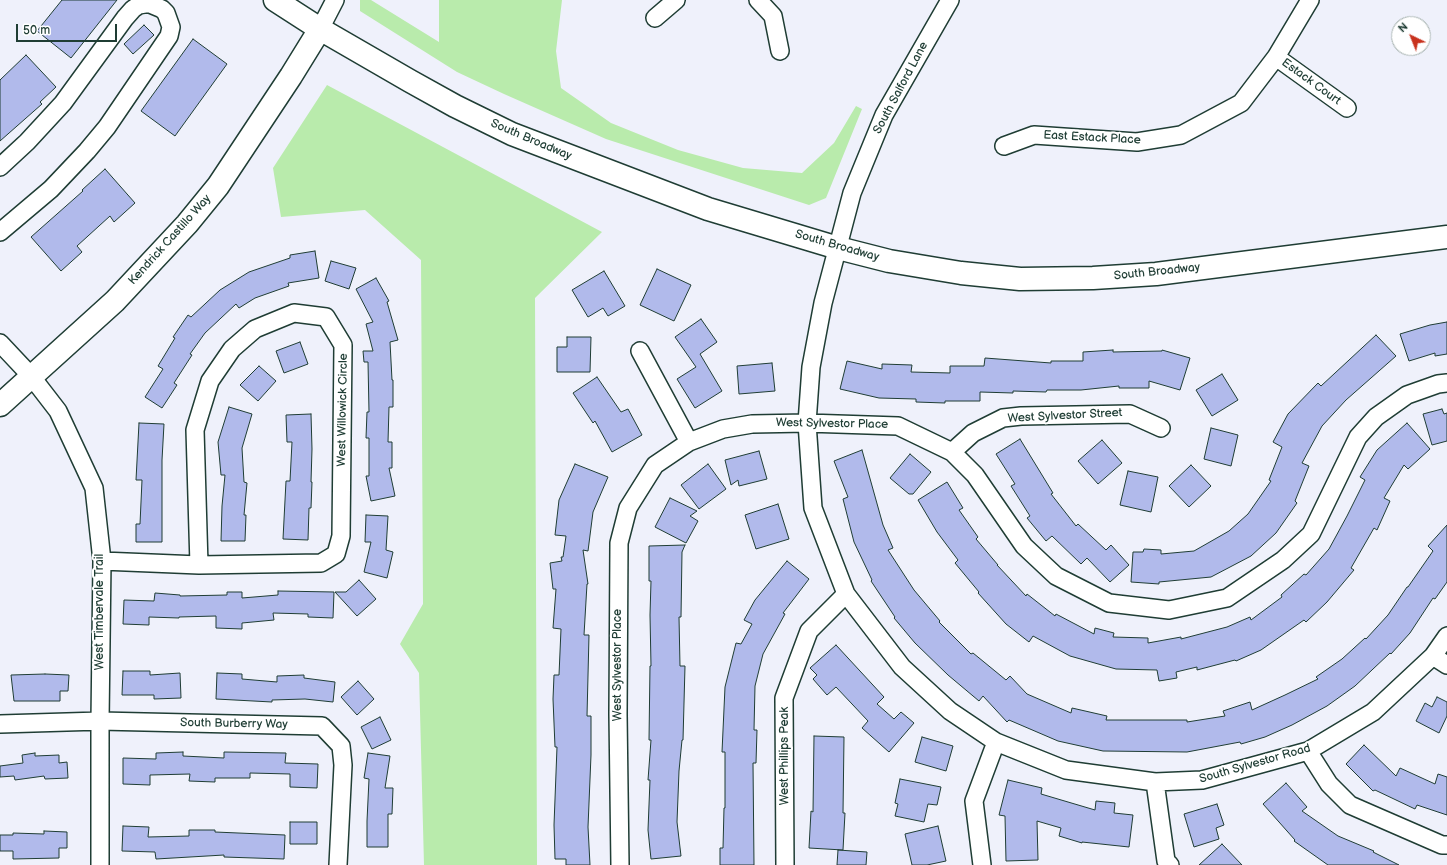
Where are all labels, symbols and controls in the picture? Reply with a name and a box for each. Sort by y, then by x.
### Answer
scale bar [18,16,119,42]
north arrow [1391,16,1431,56]
text: N [1396,20,1411,35]
text: 50 m [23,23,50,38]
street label: South Salford Lane [871,39,931,137]
street label: Estack Court [1279,56,1343,108]
street label: South Broadway [488,116,574,164]
street label: East Estack Place [1043,128,1141,148]
street label: Kendrick Castillo Way [126,192,214,288]
street label: South Broadway [793,227,881,265]
street label: South Broadway [1113,260,1201,284]
street label: West Willowick Circle [335,353,351,467]
street label: West Sylvestor Street [1007,406,1123,426]
street label: West Sylvestor Place [776,416,888,432]
street label: West Timbervale Trail [93,554,107,670]
street label: West Sylvestor Place [611,609,625,721]
street label: West Phillips Peak [778,707,792,805]
street label: South Burberry Way [180,716,288,732]
street label: South Sylvestor Road [1198,741,1312,787]

